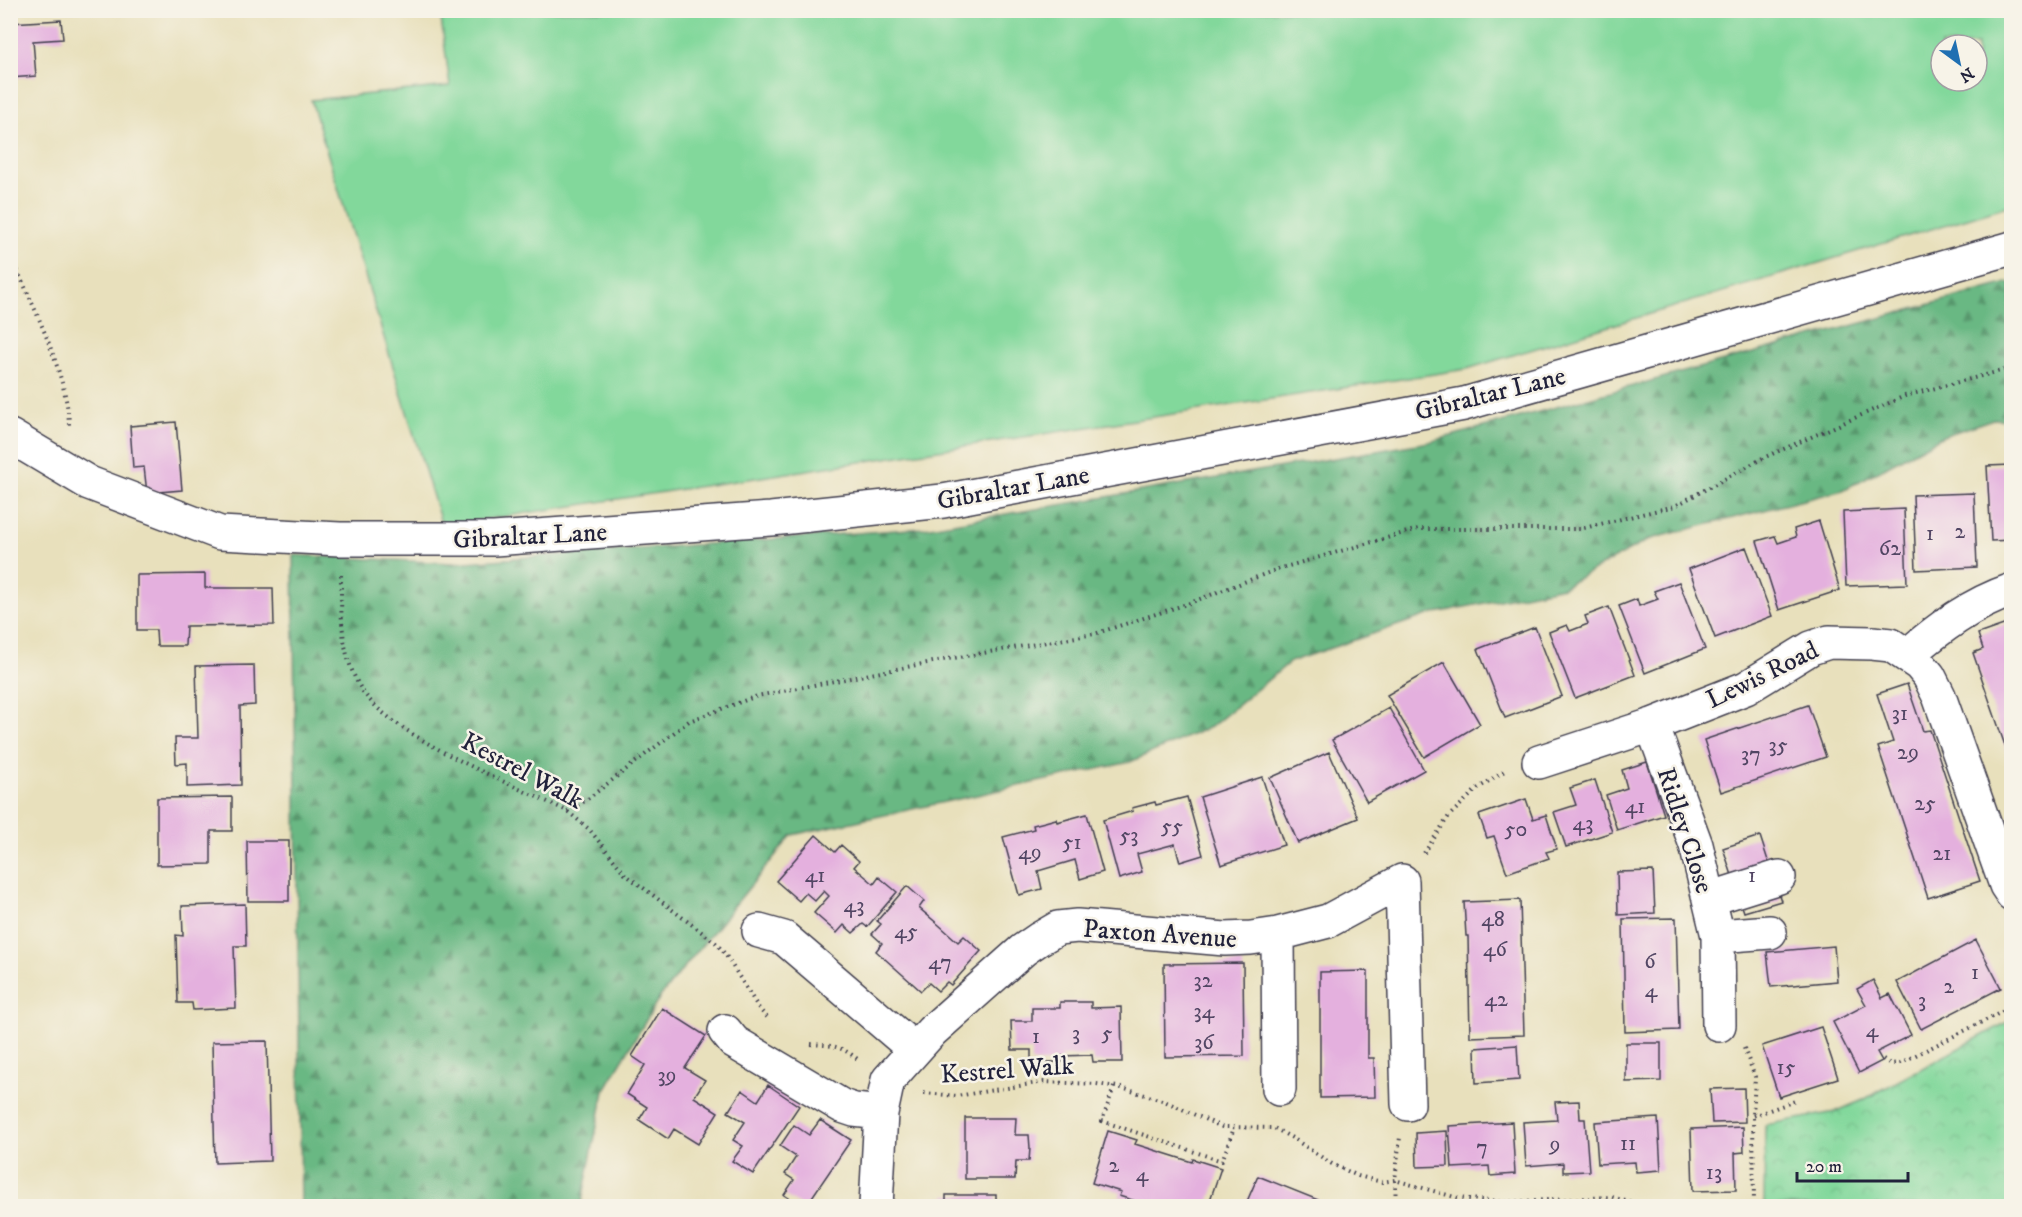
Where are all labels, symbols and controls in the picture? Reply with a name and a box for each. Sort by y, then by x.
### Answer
north arrow [1929,33,1989,93]
text: N [1956,63,1978,87]
street label: Gibraltar Lane [1412,360,1569,429]
street label: Gibraltar Lane [935,459,1092,518]
street label: Gibraltar Lane [452,516,608,557]
house number: 2 [1955,518,1966,545]
house number: 1 [1926,520,1934,547]
house number: 62 [1879,535,1901,562]
street label: Lewis Road [1701,634,1824,717]
house number: 31 [1892,700,1908,727]
street label: Kestrel Walk [456,725,589,817]
house number: 35 [1768,732,1788,759]
house number: 29 [1897,739,1919,766]
house number: 37 [1741,741,1761,768]
street label: Ridley Close [1649,763,1720,898]
house number: 25 [1914,790,1936,817]
house number: 41 [1625,793,1645,820]
house number: 43 [1573,810,1593,837]
house number: 55 [1161,813,1183,840]
house number: 50 [1505,816,1527,843]
house number: 53 [1119,822,1139,849]
house number: 51 [1062,829,1082,856]
house number: 49 [1018,839,1042,866]
house number: 21 [1933,840,1951,867]
house number: 41 [805,862,825,889]
house number: 1 [1748,862,1756,889]
house number: 43 [844,892,864,919]
house number: 48 [1481,906,1505,933]
street label: Paxton Avenue [1082,913,1238,956]
house number: 45 [894,918,918,945]
house number: 46 [1483,936,1509,963]
house number: 6 [1644,948,1657,975]
house number: 47 [928,949,952,976]
house number: 1 [1971,959,1979,986]
house number: 32 [1193,967,1213,994]
house number: 2 [1944,973,1955,1000]
house number: 4 [1645,977,1659,1004]
house number: 42 [1484,986,1508,1013]
house number: 3 [1918,987,1926,1014]
house number: 34 [1194,998,1216,1025]
house number: 4 [1866,1017,1880,1044]
house number: 3 [1072,1020,1080,1047]
house number: 5 [1102,1020,1113,1047]
house number: 1 [1032,1023,1040,1050]
house number: 36 [1194,1029,1215,1056]
street label: Kestrel Walk [939,1049,1075,1092]
house number: 15 [1777,1054,1796,1081]
house number: 39 [657,1062,677,1089]
house number: 11 [1620,1130,1636,1157]
house number: 9 [1549,1131,1560,1158]
house number: 7 [1476,1134,1488,1161]
scale bar [1797,1145,1908,1183]
house number: 2 [1109,1152,1120,1179]
text: 20 m [1806,1156,1842,1178]
house number: 13 [1706,1159,1722,1186]
house number: 4 [1136,1161,1150,1188]

